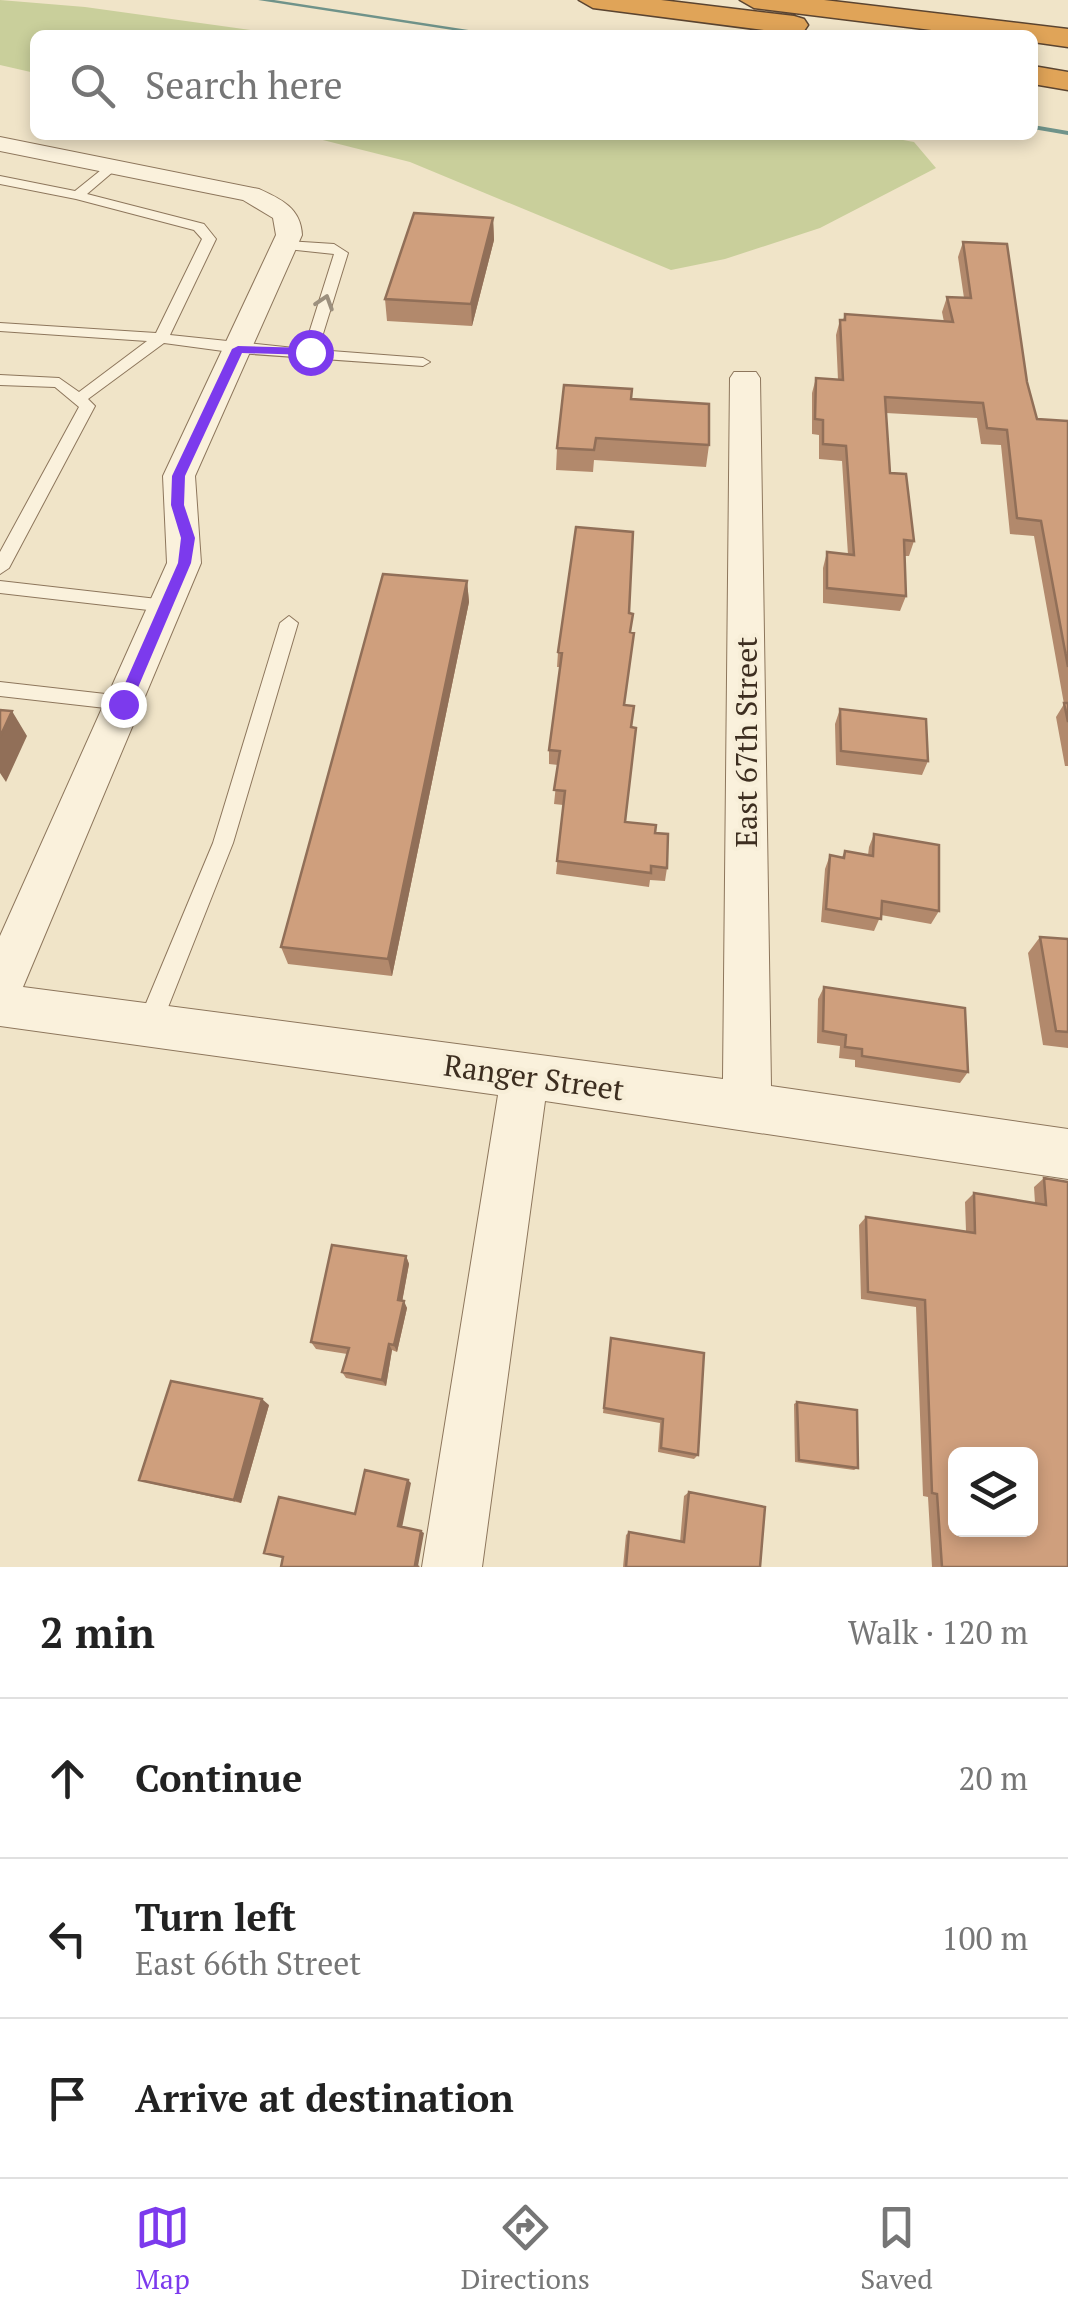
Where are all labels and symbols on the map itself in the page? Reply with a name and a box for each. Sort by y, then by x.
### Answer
one-way arrow [314,295,334,312]
route start [288,330,334,376]
street label: East 67th Street [726,637,766,847]
route end [101,682,147,728]
street label: Ranger Street [441,1045,627,1109]

